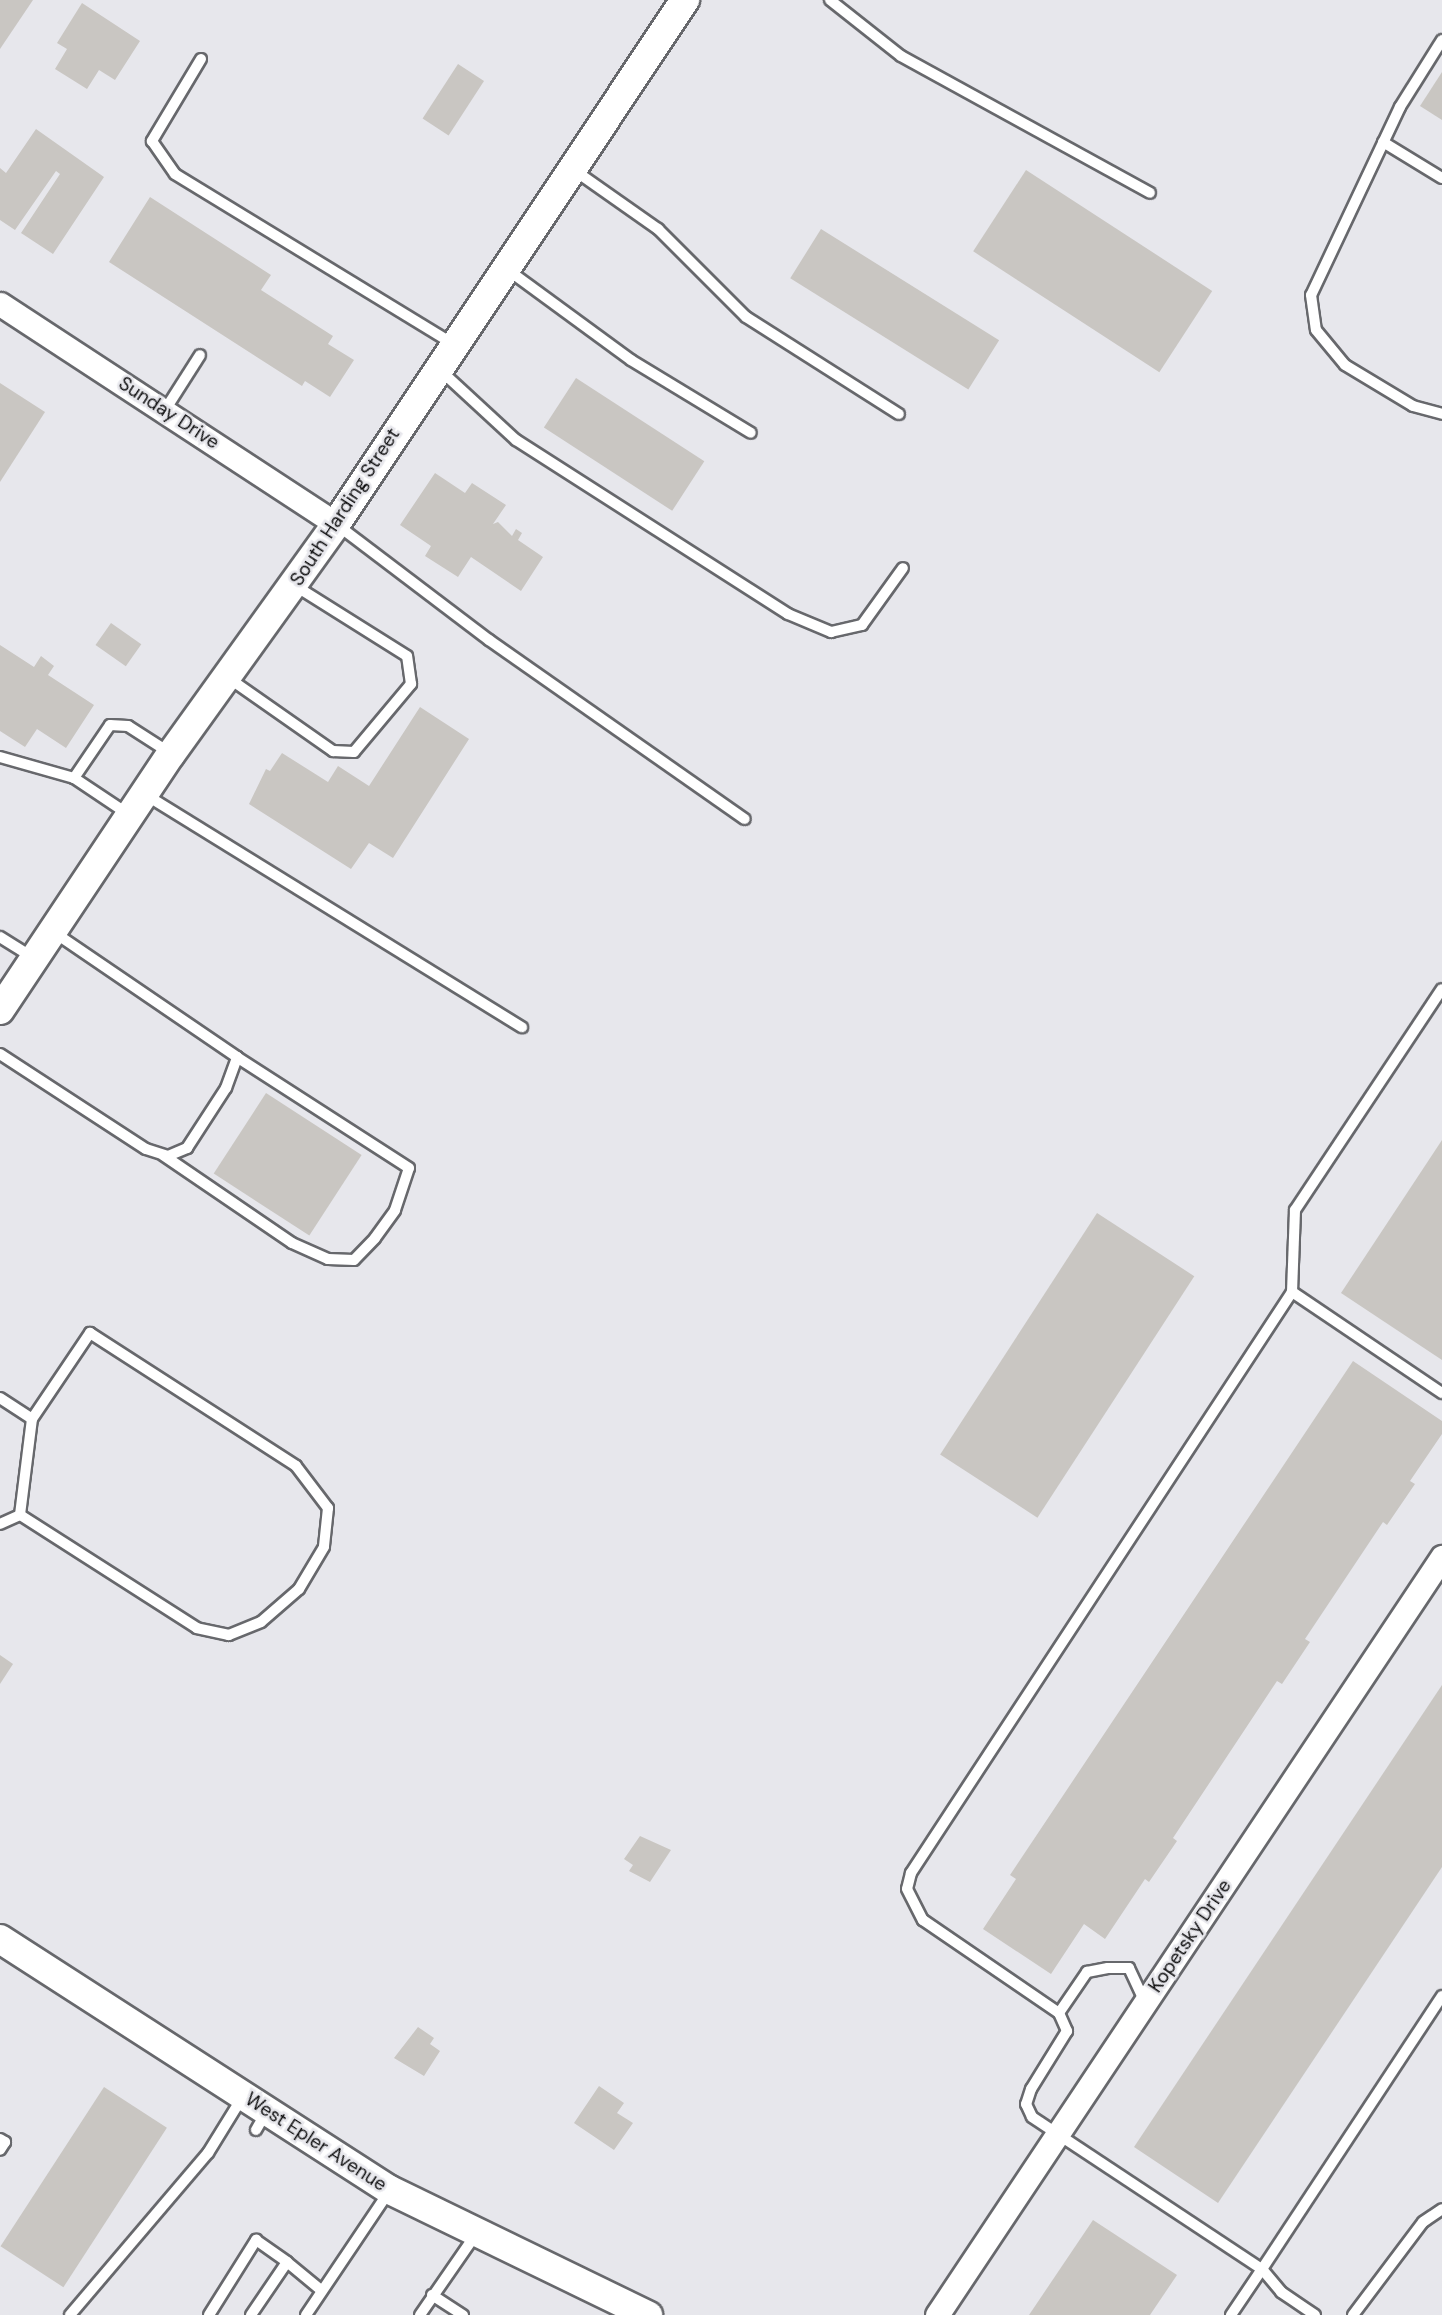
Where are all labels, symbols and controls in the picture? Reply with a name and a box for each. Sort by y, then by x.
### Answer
street label: Sunday Drive [114,372,224,454]
street label: South Harding Street [285,424,405,590]
street label: Kopetsky Drive [1144,1875,1236,1997]
street label: West Epler Avenue [241,2088,391,2196]

